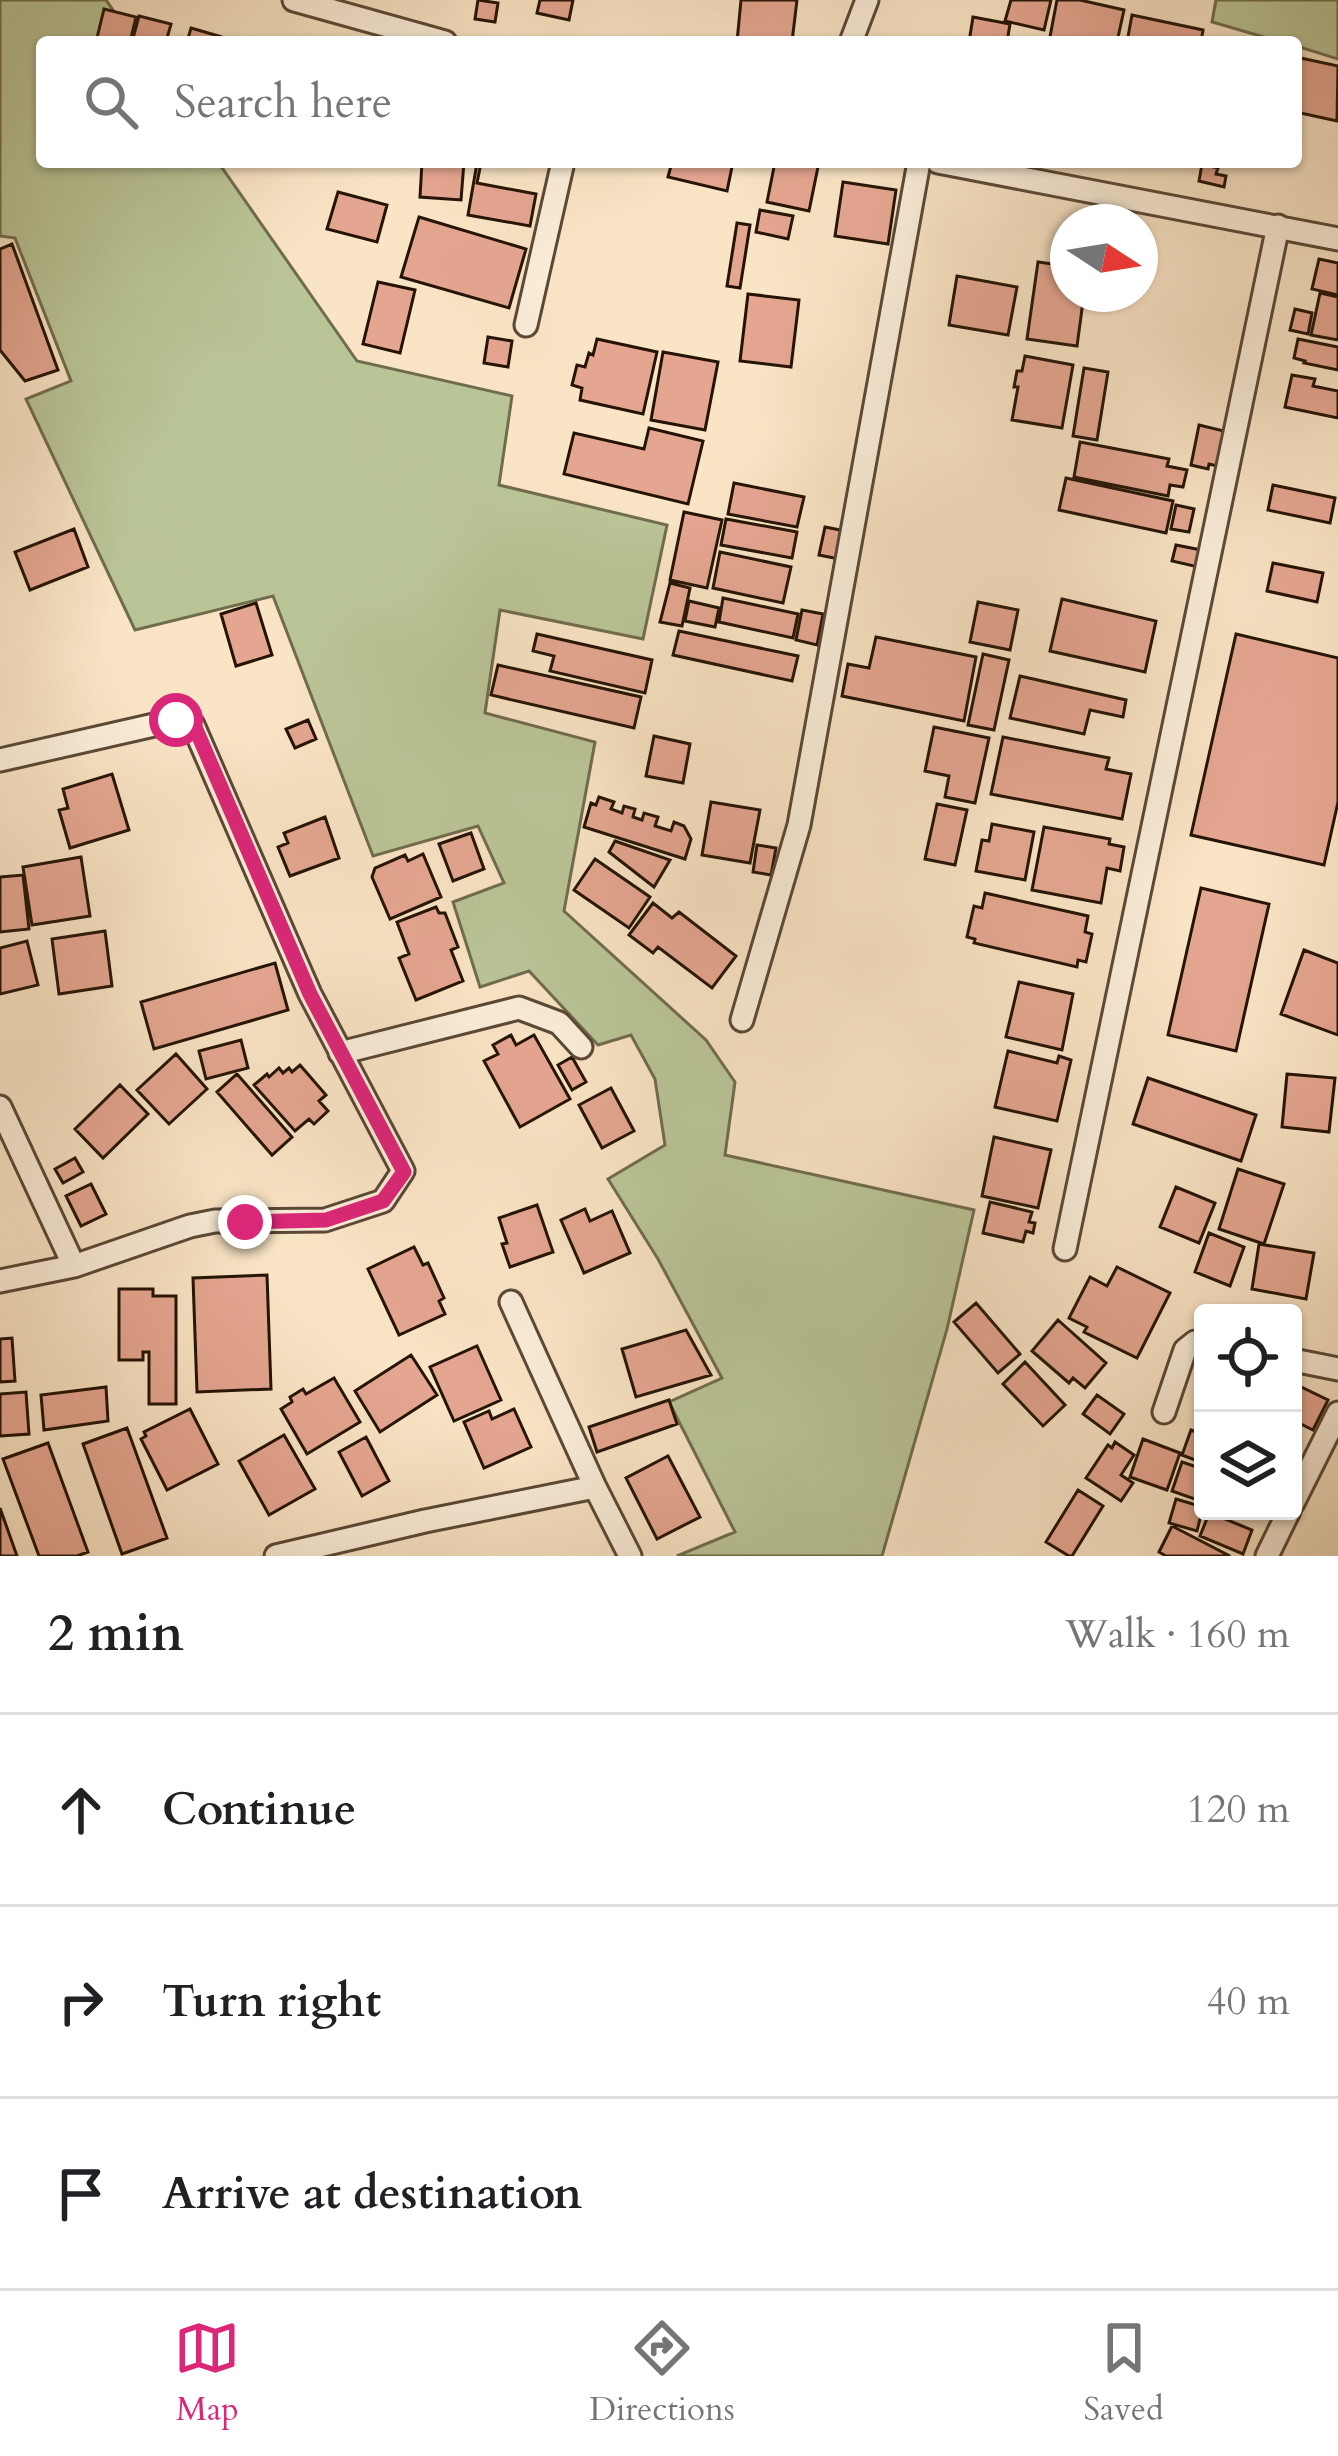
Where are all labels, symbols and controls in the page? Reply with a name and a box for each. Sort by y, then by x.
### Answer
search box [36,36,1302,168]
icon: search [78,69,144,135]
text: Search here [174,72,392,133]
north arrow [1050,204,1158,312]
route start [149,693,203,747]
route end [218,1195,272,1249]
map controls [1194,1304,1302,1520]
button: locate [1194,1304,1302,1412]
button: layers [1194,1412,1302,1520]
text: 2 min [48,1599,184,1669]
text: Walk · 160 m [1065,1608,1290,1661]
icon: ahead [48,1777,114,1843]
text: Continue [162,1779,356,1840]
text: 120 m [1187,1783,1290,1836]
icon: right [48,1969,114,2035]
text: Turn right [162,1971,381,2032]
text: 40 m [1207,1975,1290,2028]
icon: arrive [48,2161,114,2227]
text: Arrive at destination [162,2163,582,2224]
tab: Map [174,2315,240,2432]
tab: Directions [589,2315,735,2432]
tab: Saved [1084,2315,1164,2432]

